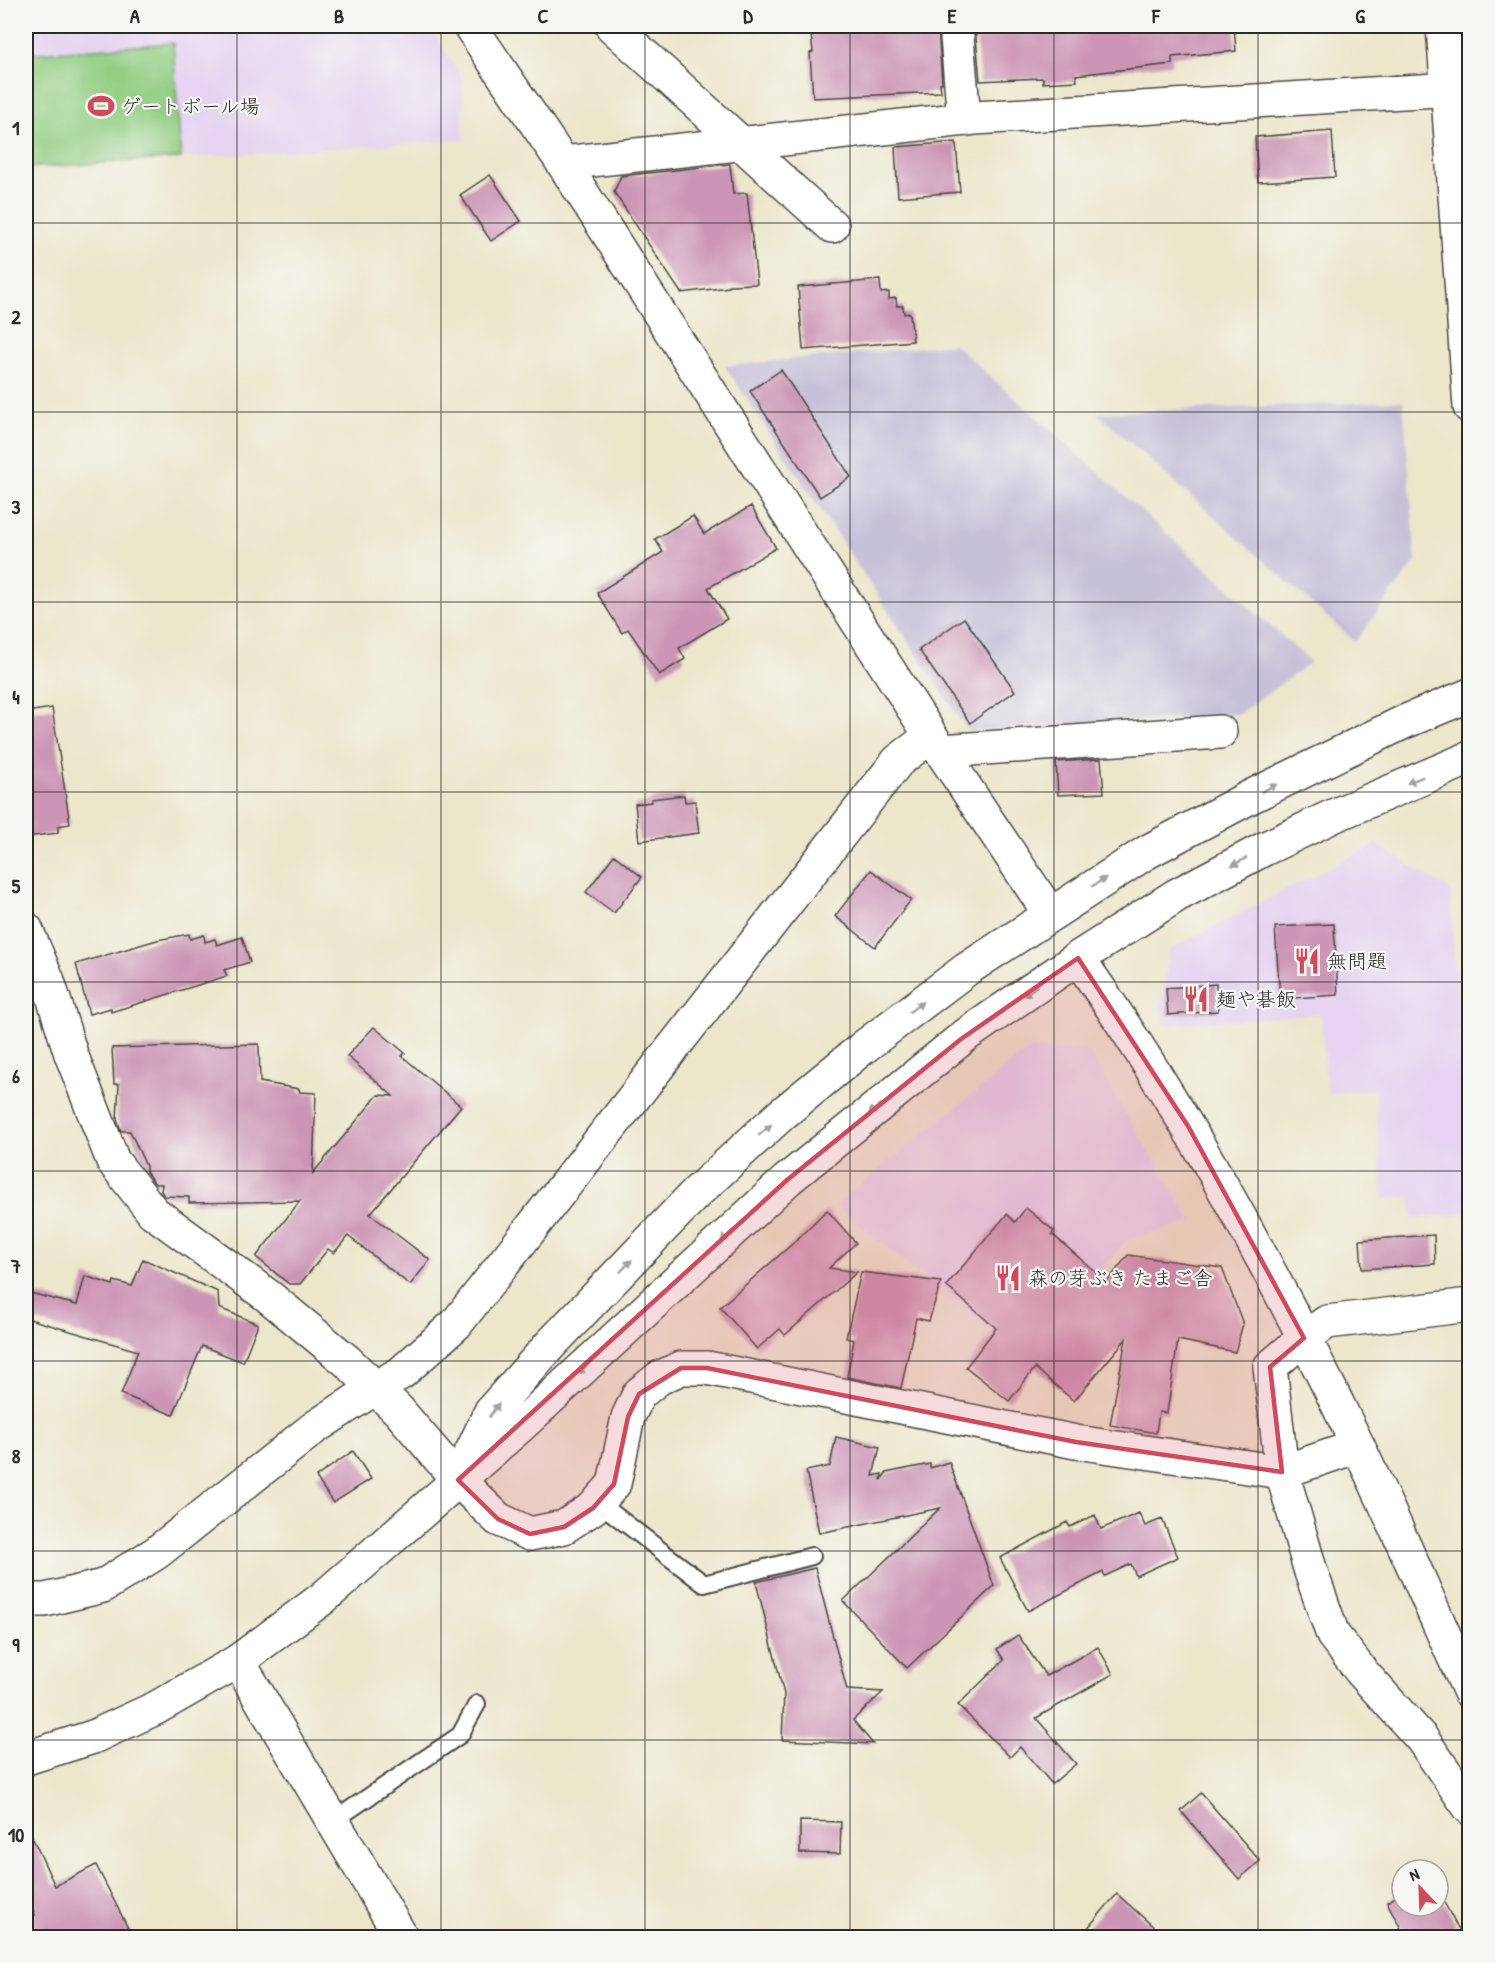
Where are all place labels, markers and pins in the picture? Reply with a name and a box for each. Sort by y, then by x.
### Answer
sports icon: ゲートボール場 [86,91,116,121]
place label: ゲートボール場 [121,92,260,119]
restaurant icon: 無問題 [1292,946,1322,976]
place label: 無問題 [1327,947,1387,974]
restaurant icon: 麺や碁飯 [1181,984,1211,1014]
place label: 麺や碁飯 [1216,985,1296,1012]
restaurant icon: 森の芽ぶき たまご舎 [993,1263,1023,1293]
place label: 森の芽ぶき たまご舎 [1028,1264,1213,1291]

